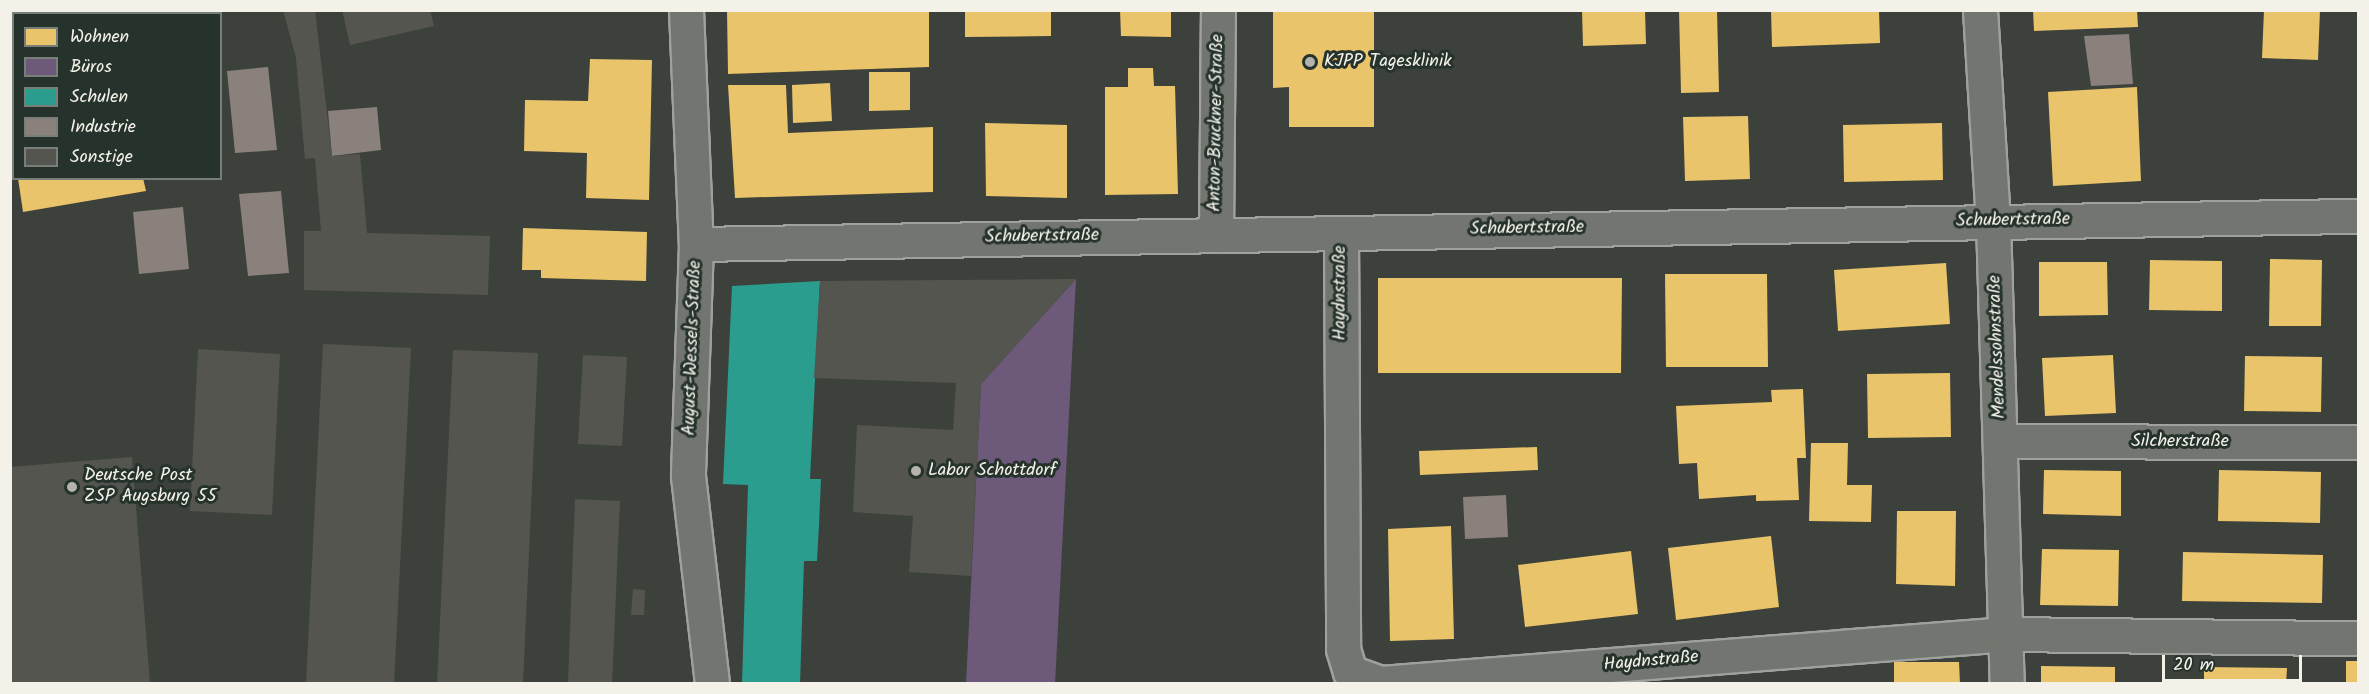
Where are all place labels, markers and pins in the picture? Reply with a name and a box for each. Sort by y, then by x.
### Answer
place label: KJPP Tagesklinik [1324,51,1452,73]
marker: KJPP Tagesklinik [1301,53,1319,71]
place label: Labor Schottdorf [928,460,1056,482]
marker: Labor Schottdorf [909,464,923,478]
place label: Deutsche Post ZSP Augsburg 55 [84,466,217,508]
marker: Deutsche Post ZSP Augsburg 55 [65,480,79,494]

